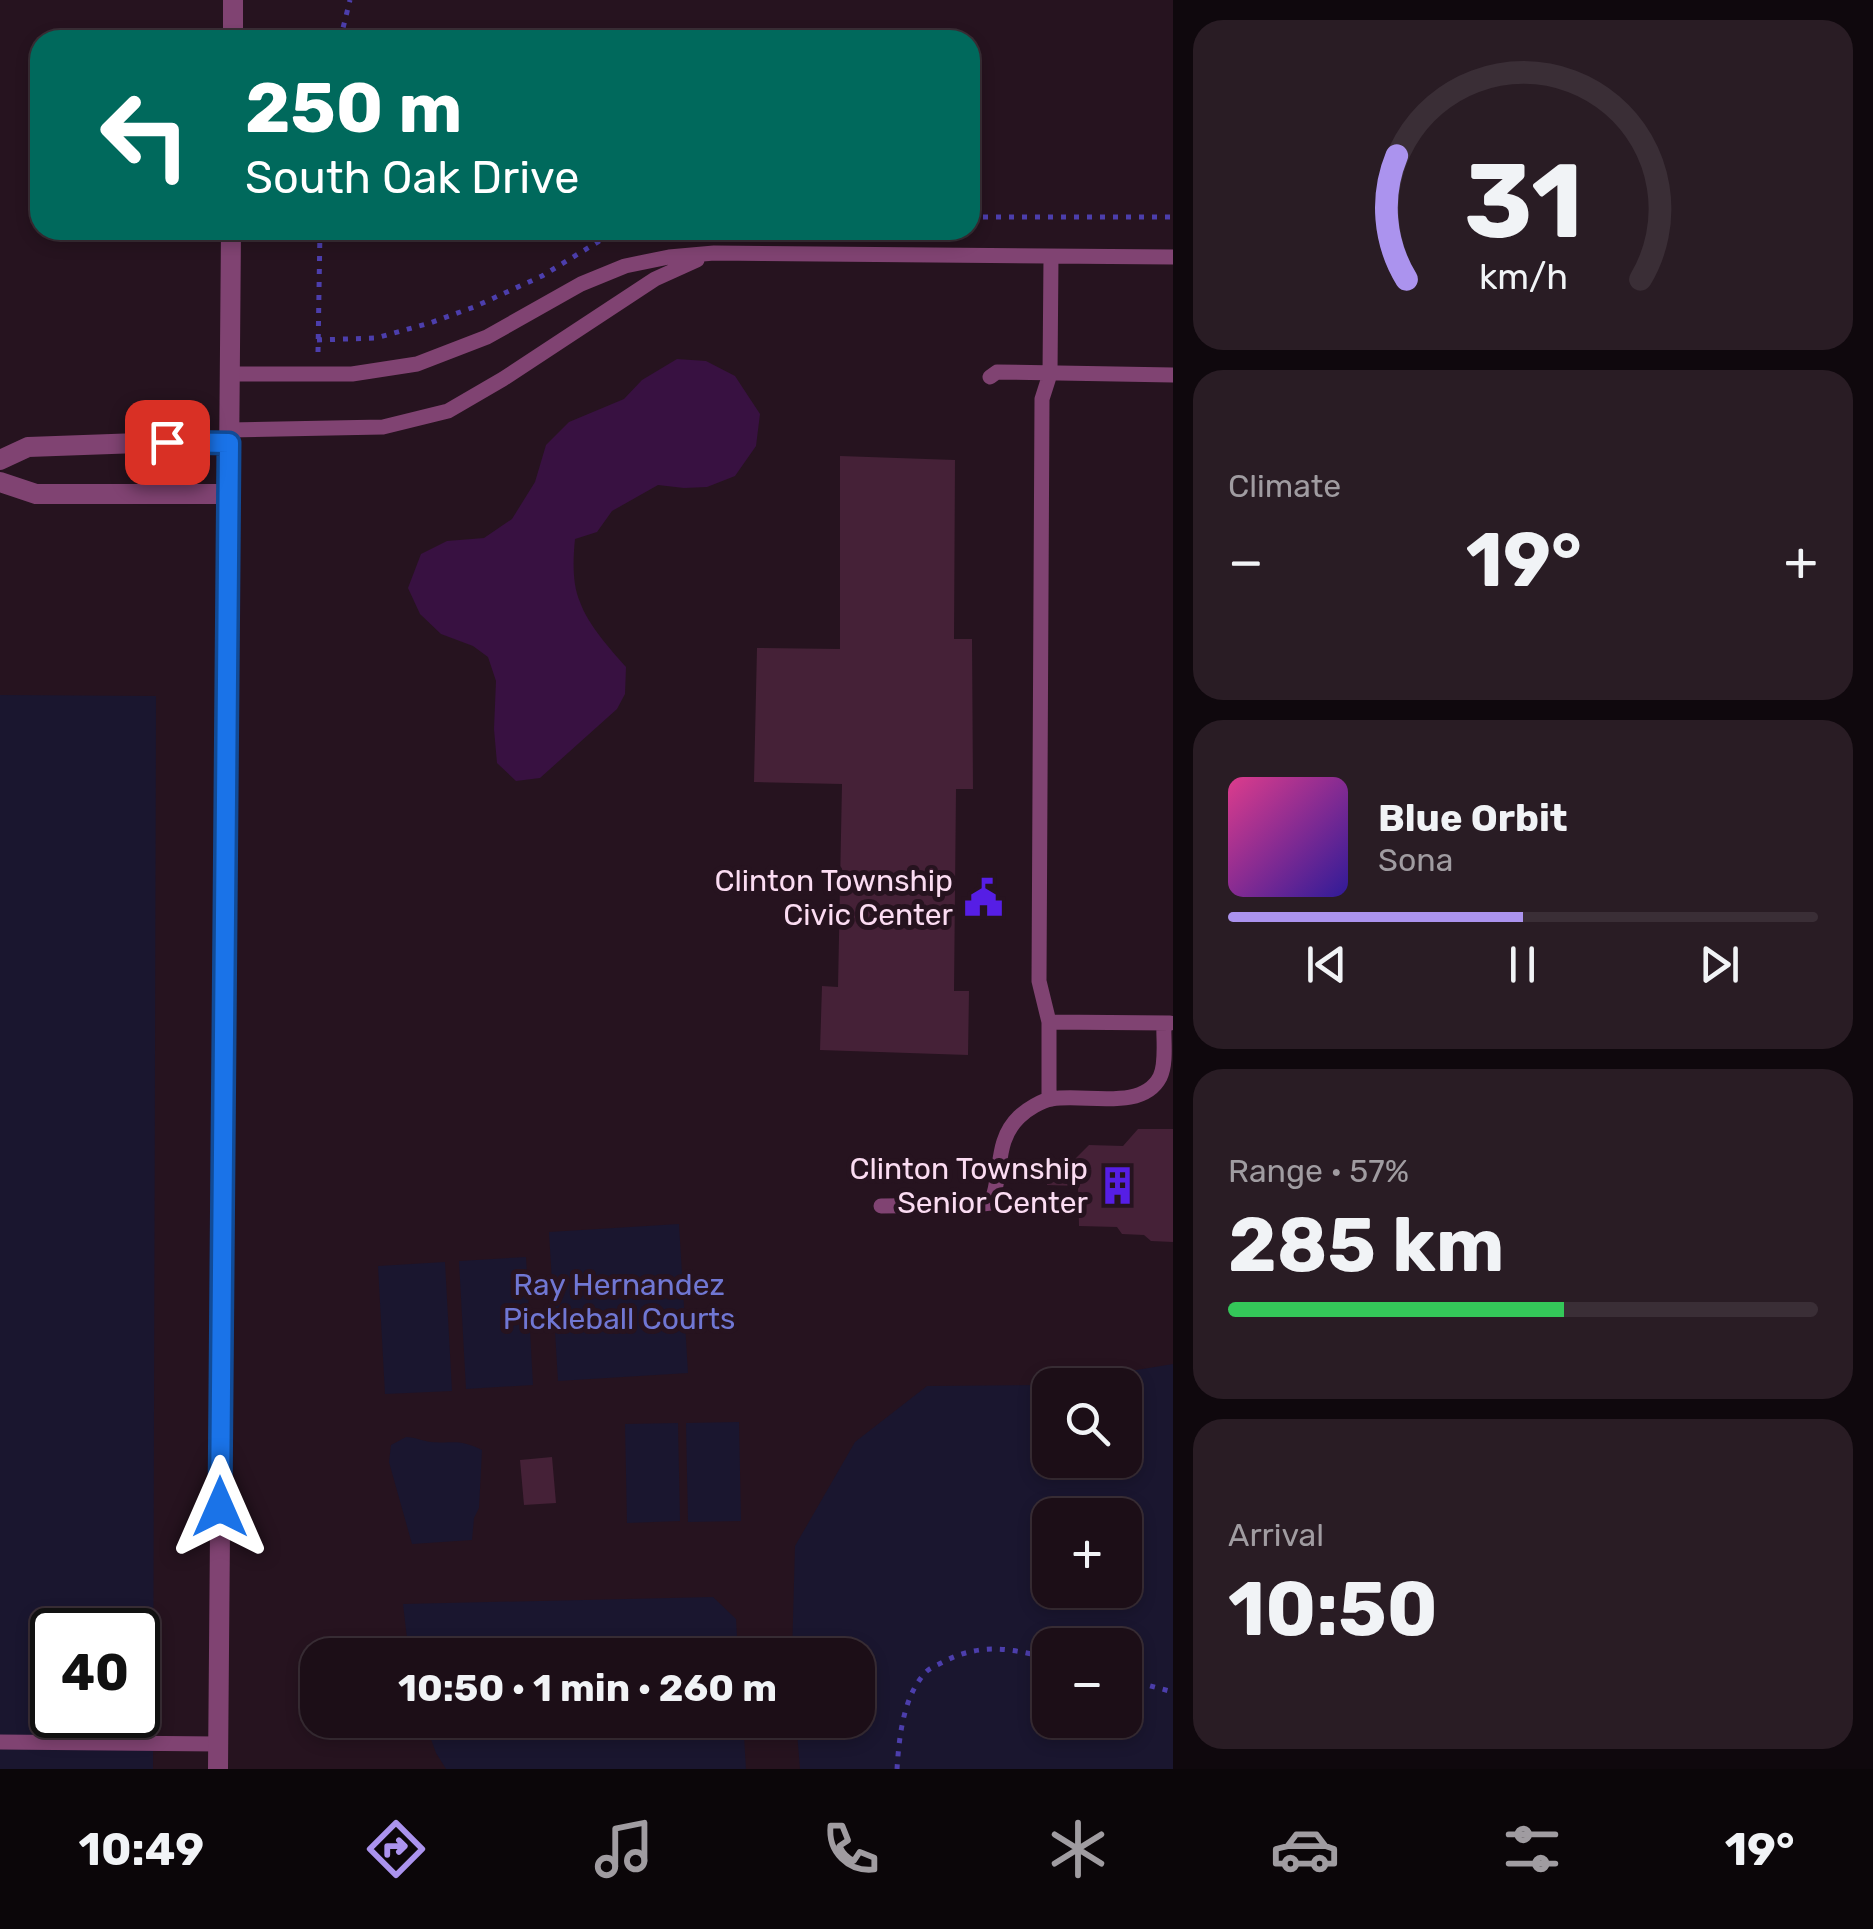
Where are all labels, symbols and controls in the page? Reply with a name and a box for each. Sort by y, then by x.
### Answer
text: 250 m [245,67,462,150]
icon: left [80,70,210,200]
text: 31 [1464,140,1582,263]
text: South Oak Drive [245,151,579,204]
text: km/h [1478,256,1568,298]
pin [125,400,210,485]
icon: arrive [140,415,195,470]
text: Climate [1228,467,1341,505]
text: 19° [1466,516,1582,605]
text: − [1228,529,1264,594]
text: + [1784,529,1818,594]
text: Blue Orbit [1378,795,1568,841]
text: Sona [1378,841,1453,879]
place label: Clinton Township Civic Center [715,863,954,933]
public building icon: Clinton Township Civic Center [962,877,1004,919]
icon: previous [1299,937,1354,992]
icon: pause [1495,937,1550,992]
icon: next [1692,937,1747,992]
place label: Clinton Township Senior Center [850,1151,1089,1221]
text: Range · 57% [1228,1152,1409,1190]
building icon: Clinton Township Senior Center [1097,1165,1139,1207]
text: 285 km [1228,1201,1505,1290]
park label: Ray Hernandez Pickleball Courts [503,1267,735,1337]
map controls [1032,1368,1142,1738]
button: search [1032,1368,1142,1478]
position arrow [168,1455,272,1559]
button: + [1032,1498,1142,1608]
text: Arrival [1228,1516,1324,1554]
text: 10:50 [1228,1565,1438,1654]
speed limit sign: 40 [30,1608,160,1738]
button: − [1032,1628,1142,1738]
text: 10:50 · 1 min · 260 m [398,1665,777,1711]
icon: directions [361,1814,431,1884]
icon: music [589,1814,659,1884]
icon: phone [816,1814,886,1884]
icon: climate [1043,1814,1113,1884]
icon: car [1270,1814,1340,1884]
icon: filters [1497,1814,1567,1884]
text: 10:49 [79,1823,204,1876]
text: 19° [1725,1823,1794,1876]

